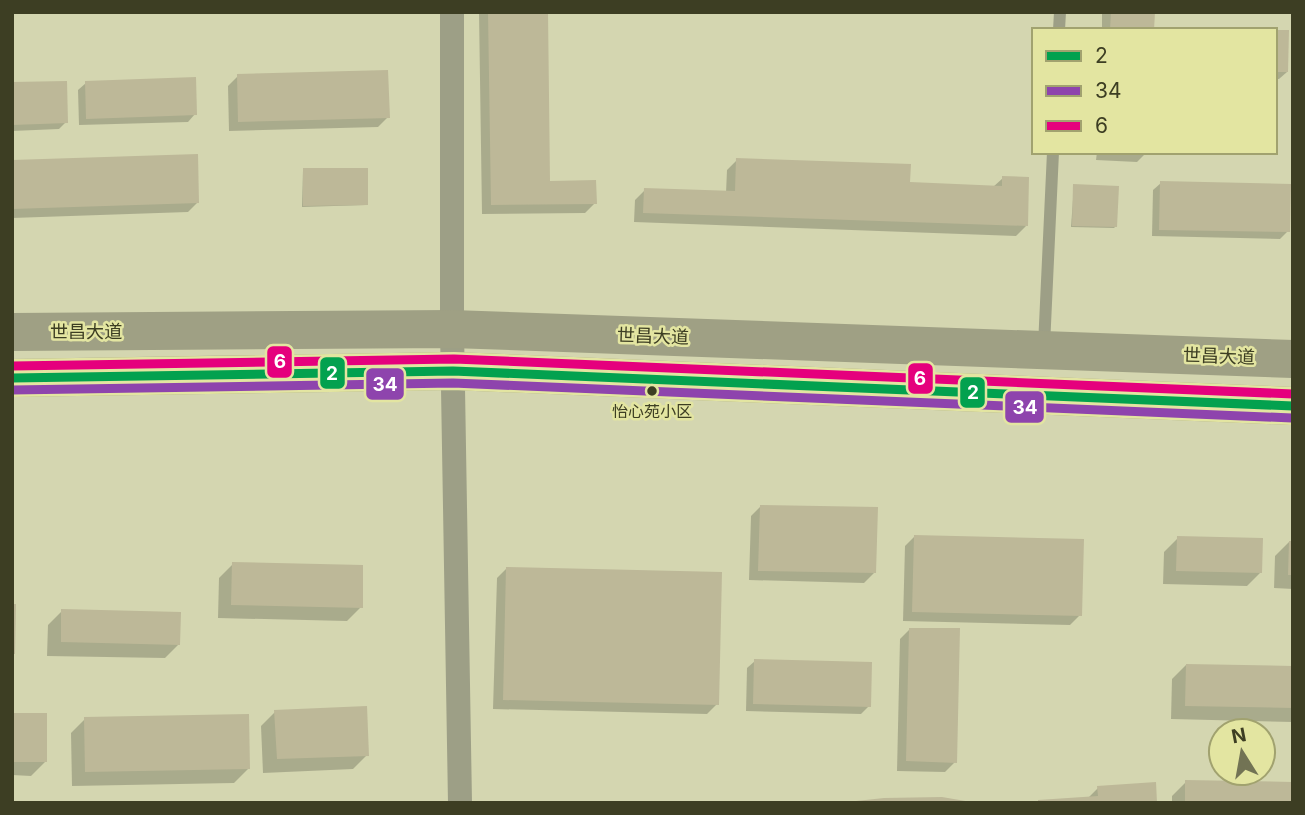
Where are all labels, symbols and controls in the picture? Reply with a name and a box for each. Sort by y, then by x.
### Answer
legend [1032,28,1277,154]
text: 2 [1095,43,1108,68]
text: 34 [1095,78,1122,103]
text: 6 [1095,113,1108,138]
street label: 世昌大道 [50,321,122,342]
street label: 世昌大道 [617,324,689,348]
street label: 世昌大道 [1183,344,1255,368]
line badge: 6 [266,345,293,379]
text: 6 [274,350,286,373]
line badge: 2 [319,356,346,390]
text: 2 [326,362,338,385]
line badge: 6 [907,362,934,395]
line badge: 34 [365,367,405,401]
text: 6 [914,367,926,390]
text: 34 [372,373,398,396]
line badge: 2 [959,376,986,409]
text: 2 [967,381,979,404]
marker: 怡心苑小区 [645,384,659,398]
line badge: 34 [1004,390,1045,424]
text: 34 [1012,396,1038,419]
place label: 怡心苑小区 [612,401,692,421]
north arrow [1207,717,1277,787]
text: N [1230,723,1248,748]

